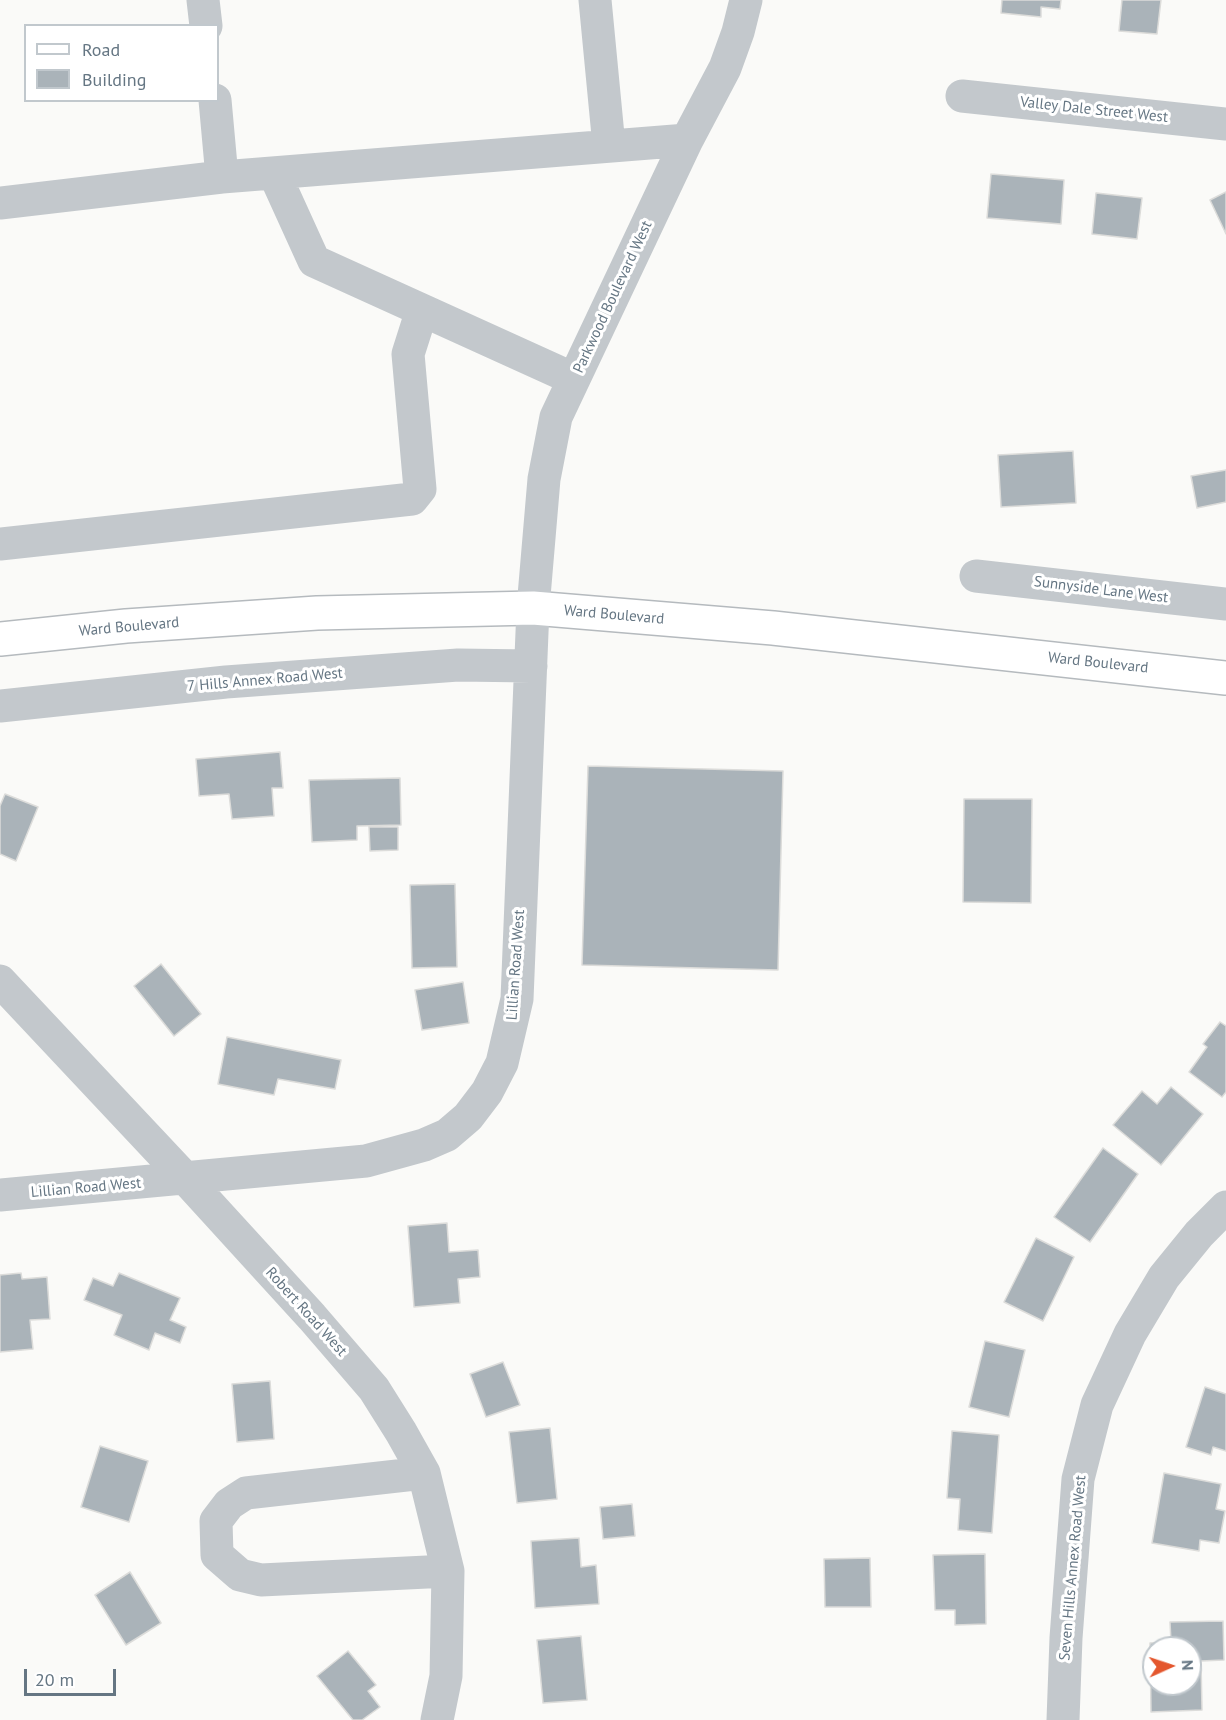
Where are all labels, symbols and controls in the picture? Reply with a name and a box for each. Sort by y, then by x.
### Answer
legend [24,24,219,102]
text: Road [82,38,120,61]
text: Building [82,68,146,91]
street label: Valley Dale Street West [1019,93,1169,127]
street label: Parkwood Boulevard West [570,218,656,376]
street label: Sunnyside Lane West [1033,573,1169,607]
street label: Ward Boulevard [563,602,665,628]
street label: Ward Boulevard [78,614,180,640]
street label: Ward Boulevard [1047,649,1149,677]
street label: 7 Hills Annex Road West [186,664,344,696]
street label: Lillian Road West [503,909,529,1021]
street label: Lillian Road West [30,1174,142,1202]
street label: Robert Road West [261,1264,351,1360]
street label: Seven Hills Annex Road West [1056,1475,1090,1661]
north arrow [1142,1636,1202,1696]
scale bar [27,1657,118,1695]
text: N [1178,1659,1198,1671]
text: 20 m [35,1668,74,1691]

